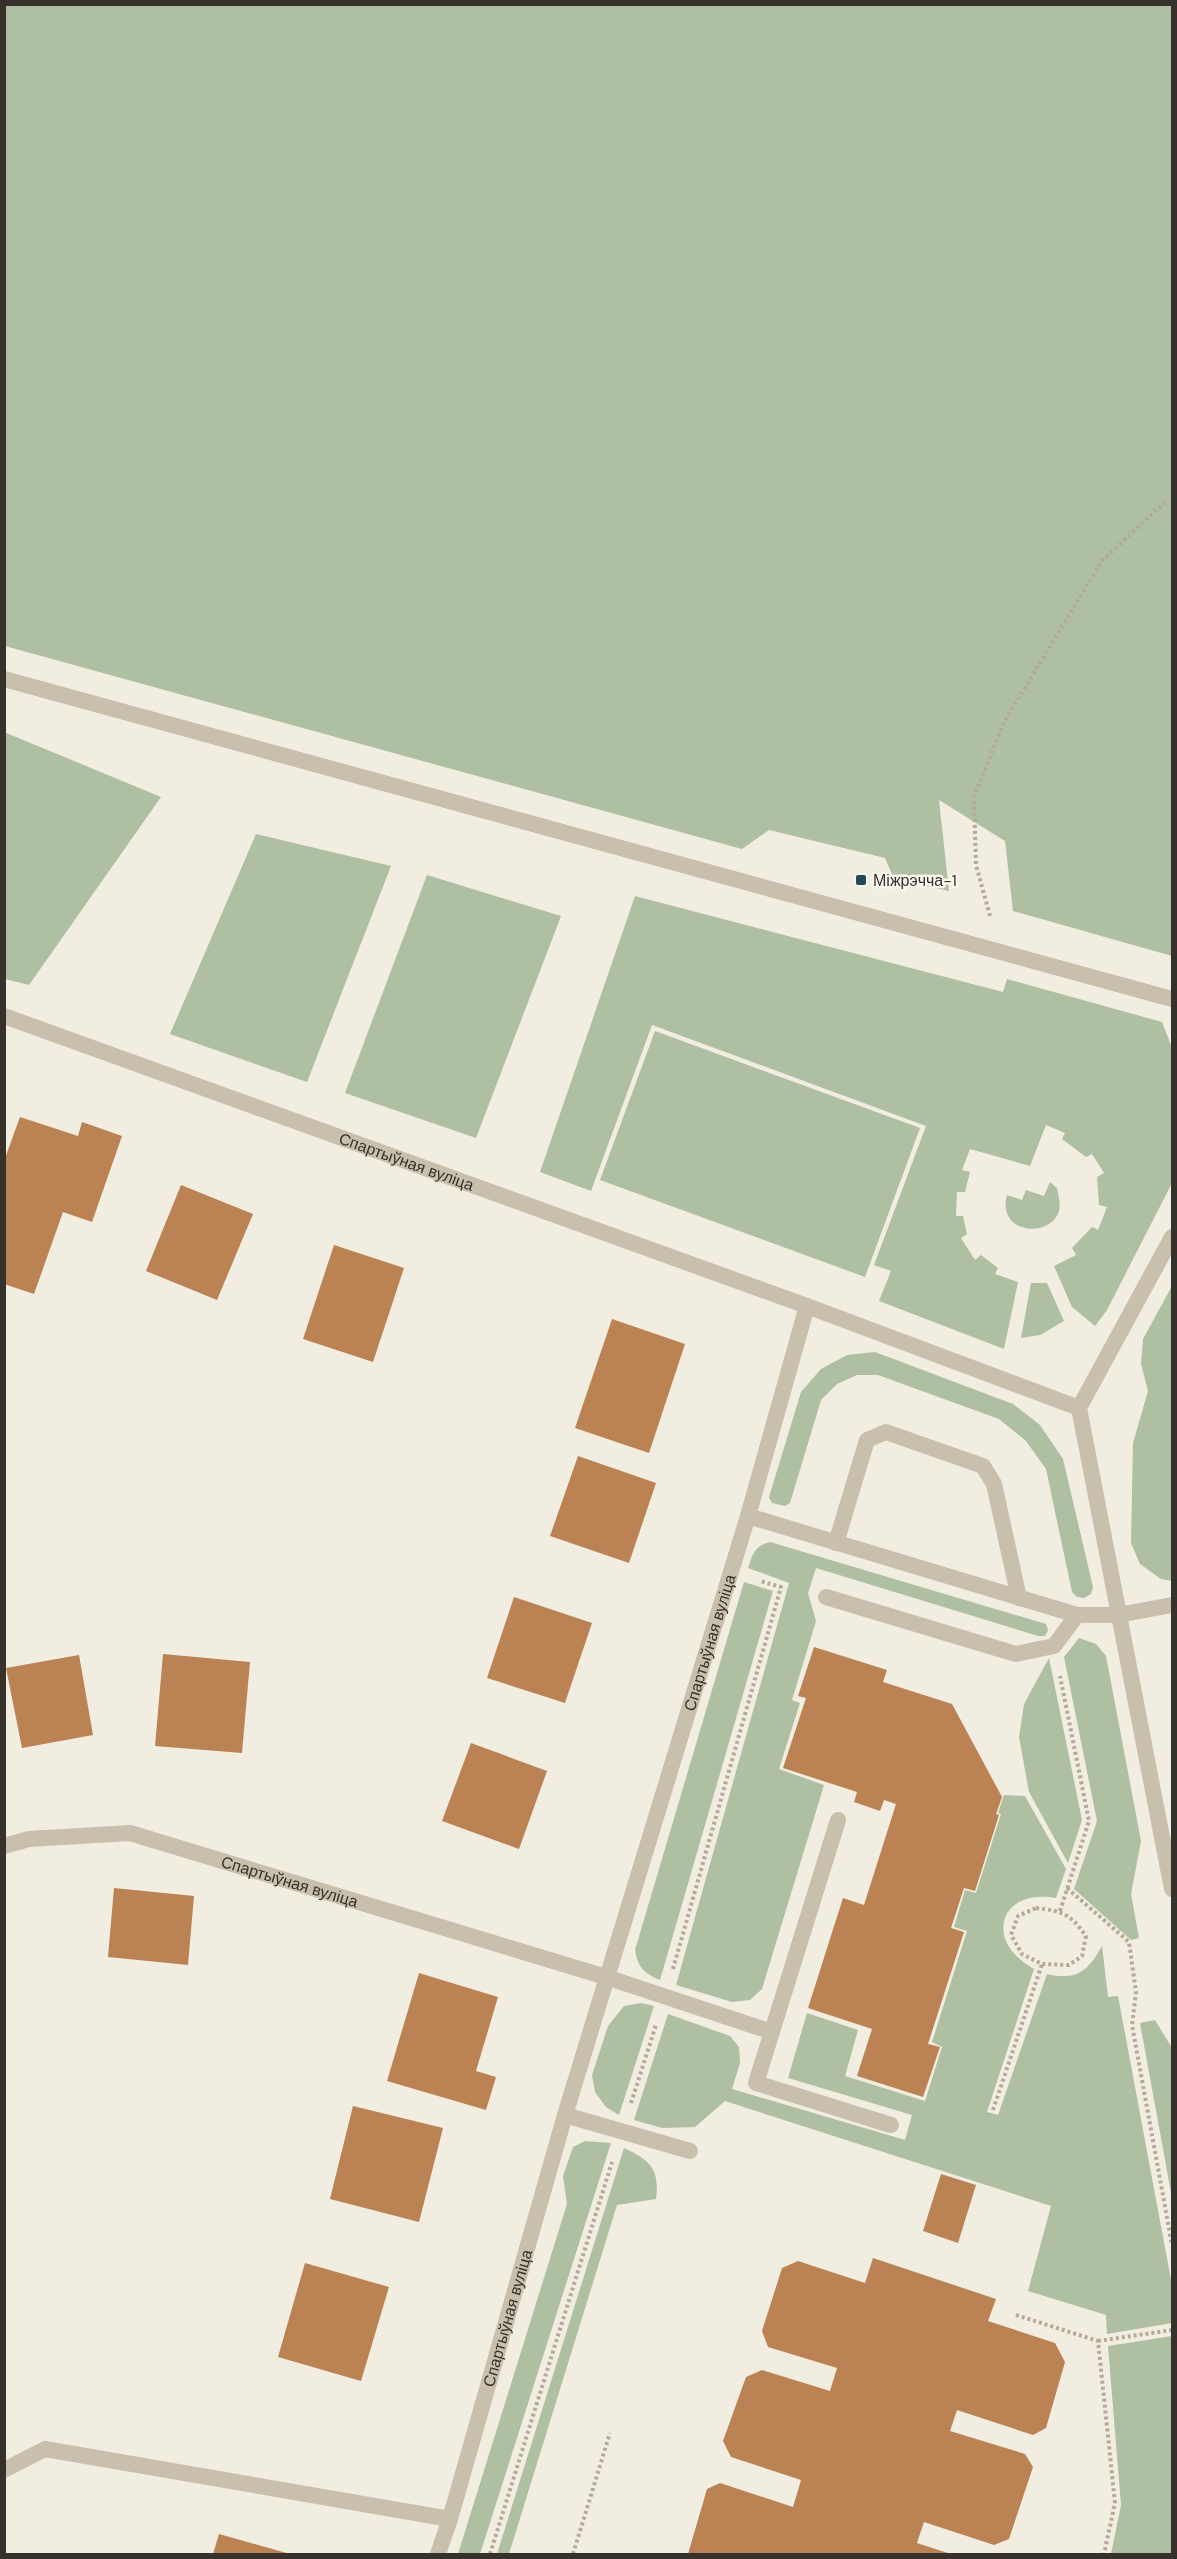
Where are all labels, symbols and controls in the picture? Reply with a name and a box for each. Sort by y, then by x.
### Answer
place label: Міжрэчча-1 [873,870,957,891]
marker: Міжрэчча-1 [854,873,868,887]
street label: Спартыўная вуліца [336,1128,477,1196]
street label: Спартыўная вуліца [679,1572,741,1714]
street label: Спартыўная вуліца [219,1851,361,1912]
street label: Спартыўная вуліца [478,2247,537,2389]

